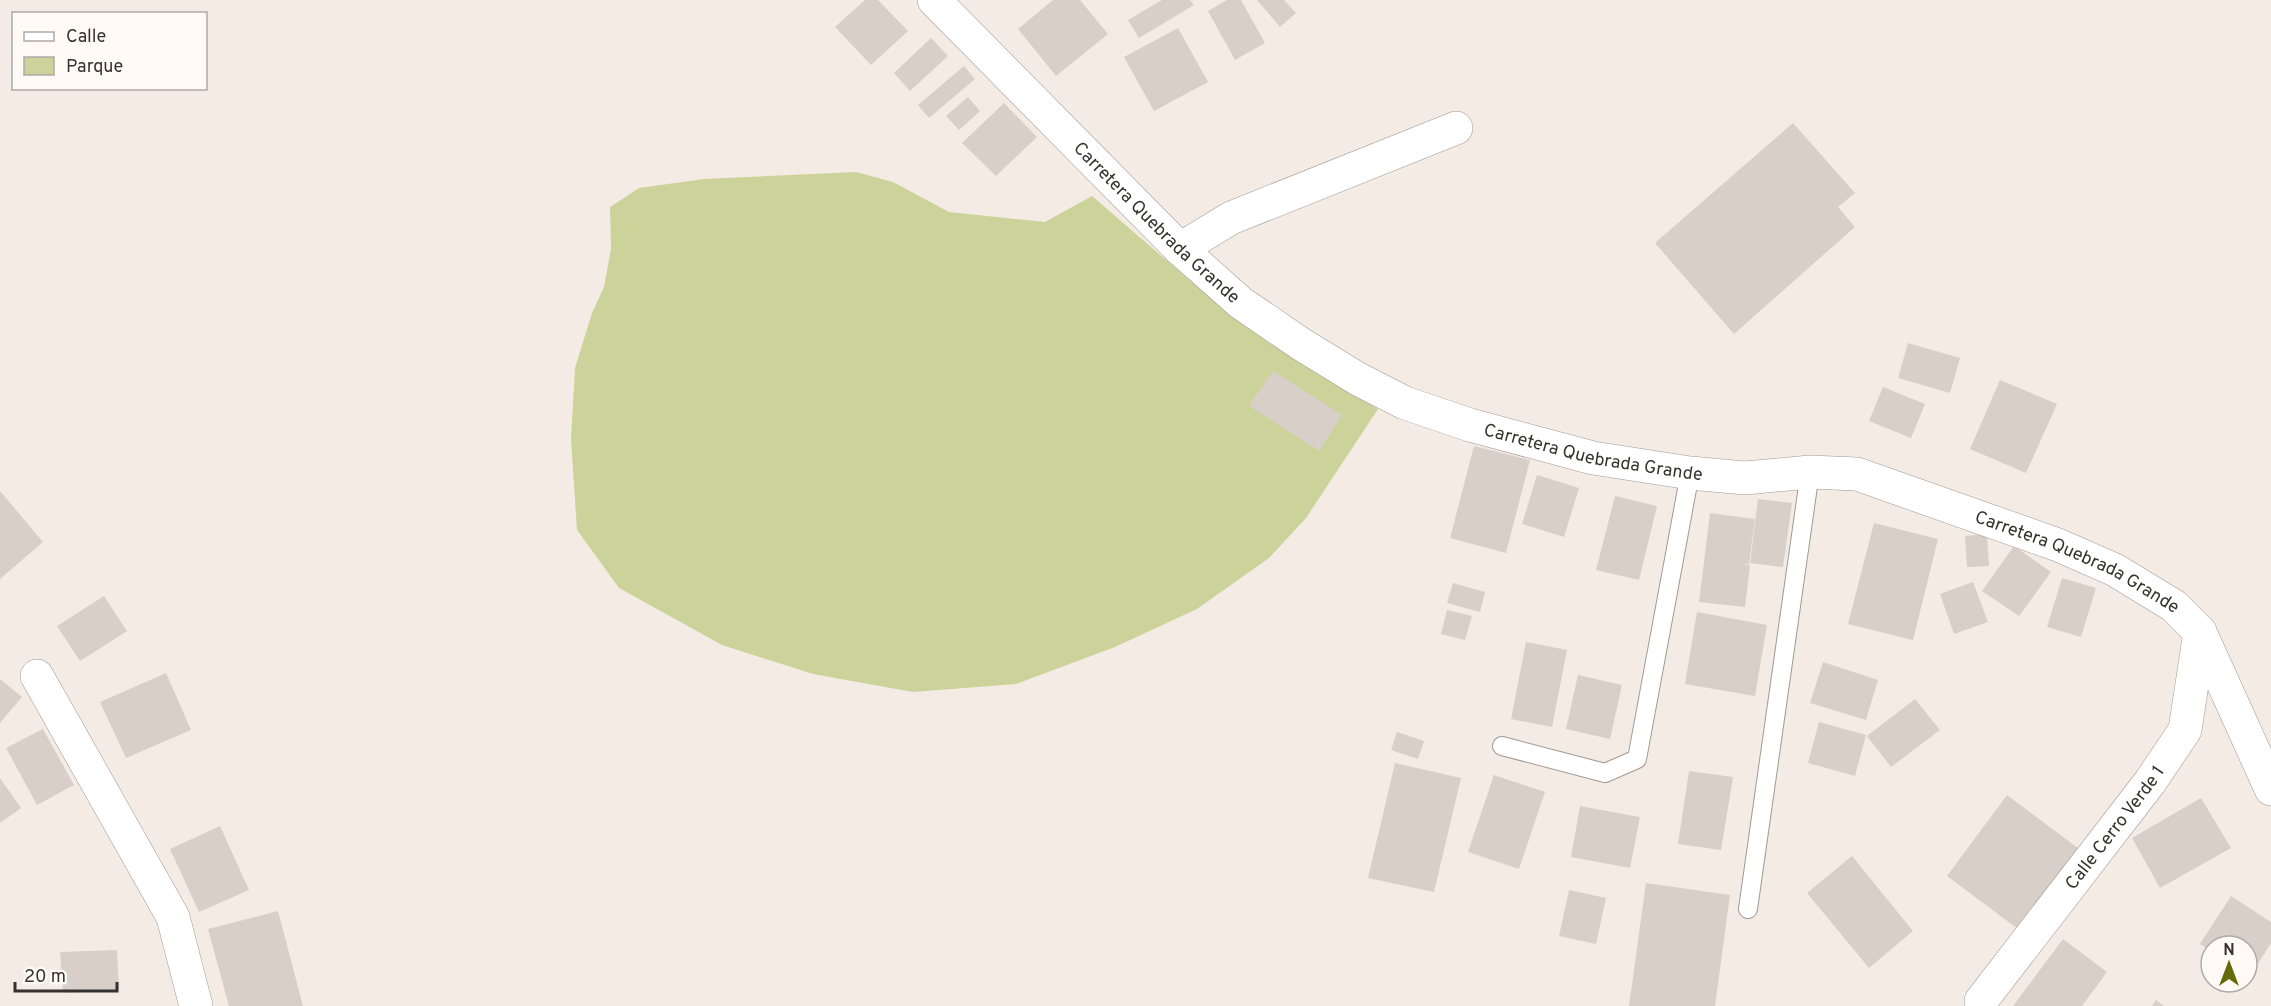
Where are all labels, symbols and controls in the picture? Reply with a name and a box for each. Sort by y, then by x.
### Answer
legend [12,12,207,90]
text: Calle [66,26,106,49]
text: Parque [66,56,123,79]
street label: Carretera Quebrada Grande [1068,138,1244,310]
street label: Carretera Quebrada Grande [1481,419,1704,487]
street label: Carretera Quebrada Grande [1971,506,2183,620]
street label: Calle Cerro Verde 1 [2061,762,2171,895]
north arrow [2199,934,2259,994]
text: N [2223,941,2235,961]
scale bar [15,955,117,993]
text: 20 m [24,966,66,989]

